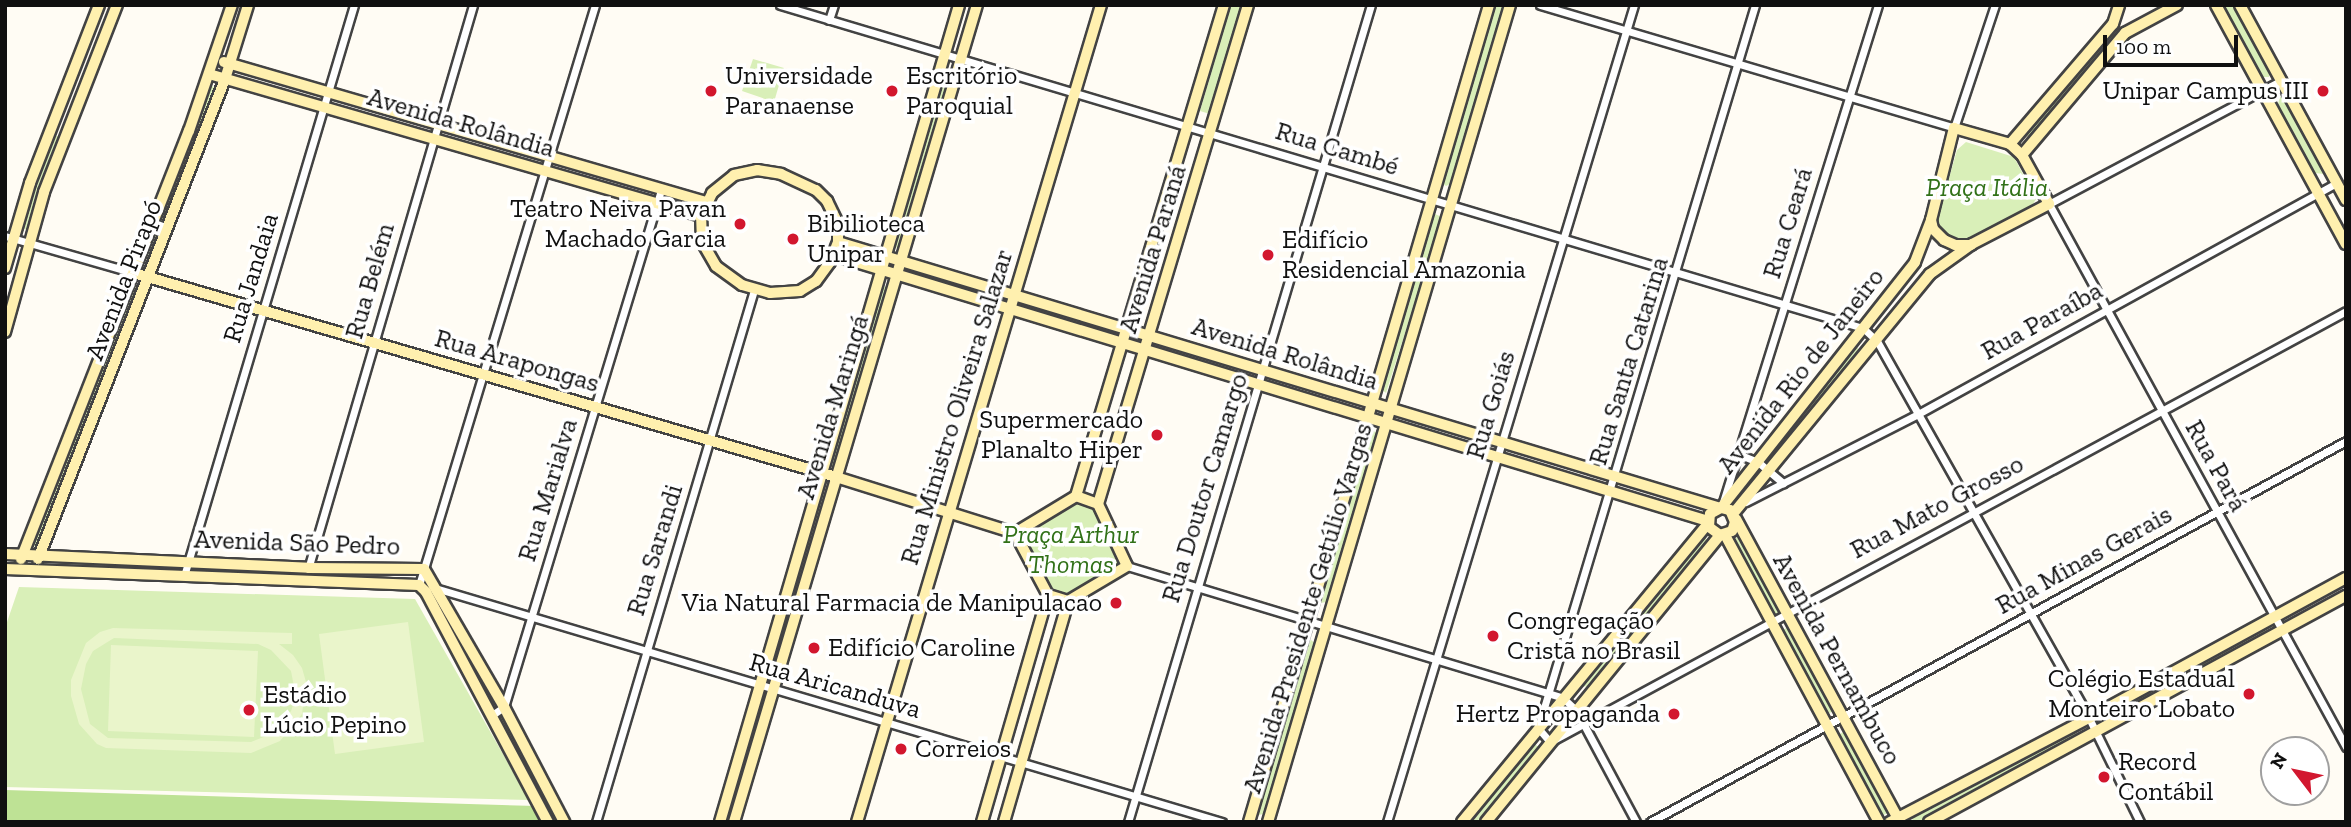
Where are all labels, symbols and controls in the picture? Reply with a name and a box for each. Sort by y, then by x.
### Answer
scale bar [2106,21,2241,65]
text: 100 m [2116,34,2171,59]
place label: Universidade Paranaense [725,60,873,122]
place label: Escritório Paroquial [906,60,1017,122]
place label: Unipar Campus III [2102,75,2309,107]
street label: Avenida Rolândia [364,81,558,165]
marker: Universidade Paranaense [703,83,719,99]
marker: Escritório Paroquial [884,83,900,99]
marker: Unipar Campus III [2315,83,2331,99]
street label: Rua Cambé [1272,116,1402,182]
street label: Avenida Paraná [1113,161,1193,337]
street label: Rua Ceará [1756,164,1820,282]
park label: Praça Itália [1926,172,2048,204]
place label: Teatro Neiva Pavan Machado Garcia [510,193,726,255]
street label: Avenida Pirapó [79,196,169,364]
place label: Bibilioteca Unipar [807,208,925,270]
street label: Rua Jandaia [216,209,286,347]
marker: Teatro Neiva Pavan Machado Garcia [732,216,748,232]
street label: Rua Belém [339,220,401,342]
place label: Edifício Residencial Amazonia [1282,224,1527,286]
marker: Bibilioteca Unipar [785,231,801,247]
street label: Rua Ministro Oliveira Salazar [894,245,1020,569]
marker: Edifício Residencial Amazonia [1260,247,1276,263]
street label: Rua Santa Catarina [1583,253,1675,469]
street label: Avenida Rio de Janeiro [1711,262,1891,480]
street label: Rua Paraíba [1976,275,2108,367]
street label: Avenida Maringá [790,311,876,503]
street label: Avenida Rolândia [1188,311,1382,397]
street label: Rua Arapongas [431,323,603,399]
street label: Rua Goiás [1460,347,1522,463]
street label: Rua Doutor Camargo [1155,370,1255,606]
place label: Supermercado Planalto Hiper [979,404,1143,466]
street label: Rua Marialva [512,415,584,565]
street label: Rua Pará [2178,415,2254,517]
street label: Avenida Presidente Getúlio Vargas [1237,419,1379,797]
marker: Supermercado Planalto Hiper [1149,427,1165,443]
street label: Rua Mato Grosso [1845,448,2029,566]
street label: Rua Sarandi [620,481,690,619]
street label: Rua Minas Gerais [1991,499,2177,621]
park label: Praça Arthur Thomas [1003,519,1139,580]
street label: Avenida São Pedro [193,524,401,562]
street label: Avenida Pernambuco [1766,548,1908,770]
place label: Via Natural Farmacia de Manipulacao [682,587,1102,619]
marker: Via Natural Farmacia de Manipulacao [1108,595,1124,611]
place label: Congregação Cristã no Brasil [1507,605,1680,666]
marker: Congregação Cristã no Brasil [1485,628,1501,644]
place label: Edifício Caroline [828,632,1015,664]
marker: Edifício Caroline [806,640,822,656]
street label: Rua Aricanduva [745,646,925,726]
place label: Colégio Estadual Monteiro Lobato [2048,663,2235,724]
place label: Estádio Lúcio Pepino [263,679,406,740]
marker: Colégio Estadual Monteiro Lobato [2241,686,2257,702]
place label: Hertz Propaganda [1456,698,1660,730]
marker: Estádio Lúcio Pepino [241,702,257,718]
marker: Hertz Propaganda [1666,706,1682,722]
place label: Correios [915,733,1011,765]
north arrow [2260,736,2330,806]
marker: Correios [893,741,909,757]
place label: Record Contábil [2118,746,2213,808]
text: N [2265,748,2292,773]
marker: Record Contábil [2096,769,2112,785]

